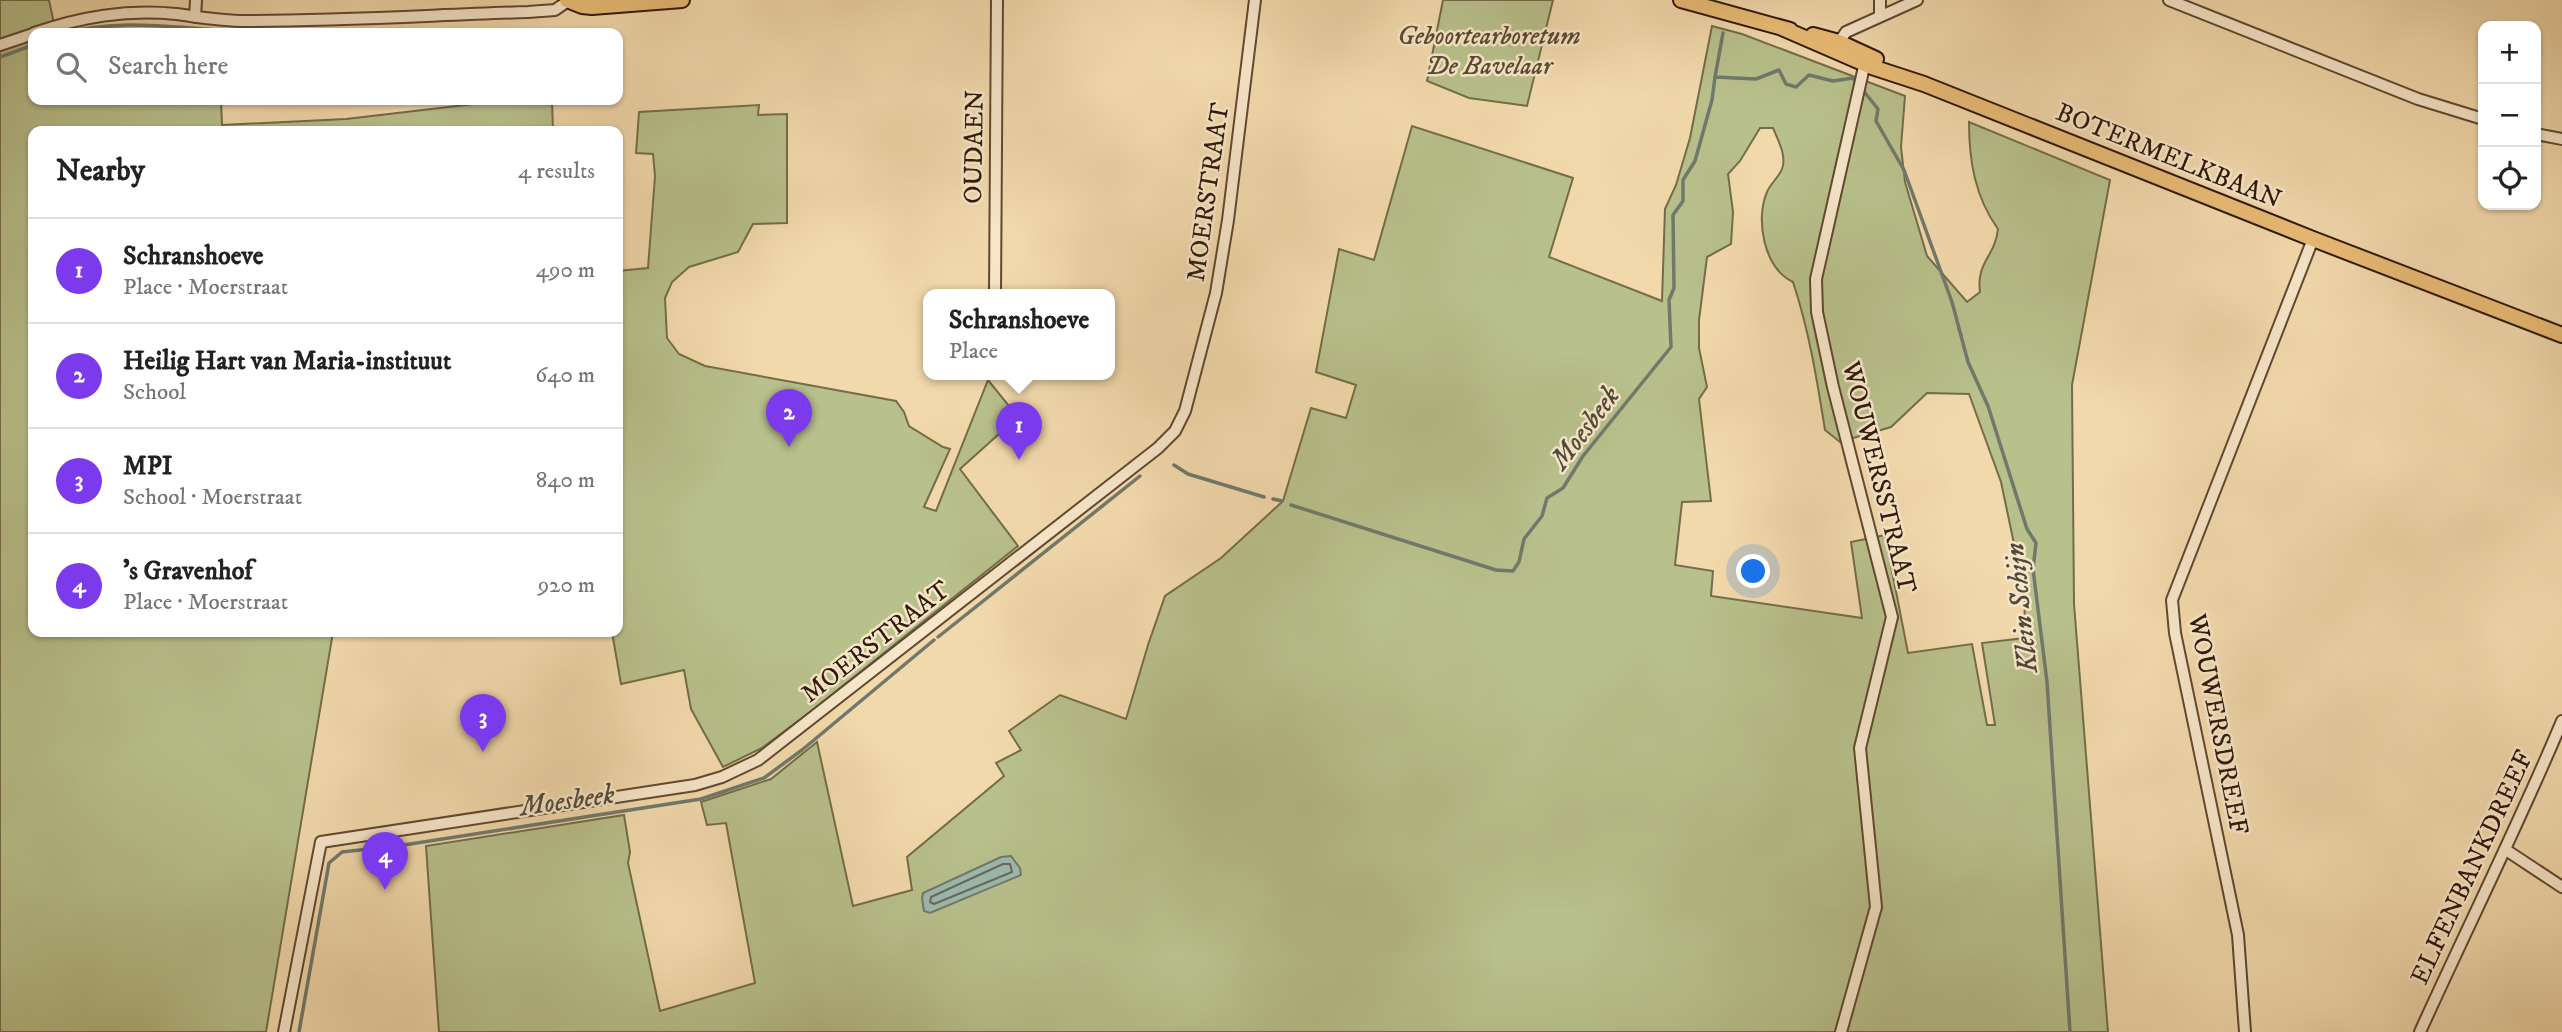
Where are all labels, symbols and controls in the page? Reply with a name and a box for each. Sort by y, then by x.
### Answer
park label: Geboortearboretum De Bavelaar [1397,20,1581,83]
map controls [2478,21,2541,210]
button: + [2478,21,2541,84]
search box [28,28,623,105]
icon: search [52,48,90,86]
text: Search here [108,50,228,83]
button: − [2478,84,2541,147]
street label: OUDAEN [957,90,992,204]
street label: BOTERMELKBAAN [2051,96,2286,217]
street label: MOERSTRAAT [1180,100,1237,284]
button: locate [2478,147,2541,210]
text: Nearby [56,153,145,190]
text: 4 results [518,157,595,186]
text: Schranshoeve [123,240,264,273]
text: 1 [75,256,83,285]
text: 490 m [536,256,595,285]
text: Place · Moerstraat [123,273,288,302]
popup [923,289,1115,380]
text: Schranshoeve [949,304,1089,337]
text: Place [949,337,998,366]
text: Heilig Hart van Maria-instituut [123,345,451,378]
street label: WOUWERSSTRAAT [1834,357,1923,597]
text: 2 [73,361,85,390]
text: 640 m [535,361,595,390]
text: School [123,378,186,407]
water label: Moesbeek [1541,379,1628,478]
pin: 2 [766,389,812,447]
pin: 1 [996,402,1042,460]
text: MPI [123,450,173,483]
text: 3 [75,466,83,495]
text: 840 m [536,466,595,495]
text: School · Moerstraat [123,483,302,512]
water label: Klein Schijn [1997,541,2046,676]
your location [1736,554,1770,588]
text: 's Gravenhof [123,555,252,588]
text: 4 [72,571,86,600]
text: 920 m [538,571,595,600]
street label: MOERSTRAAT [795,574,957,711]
text: Place · Moerstraat [123,588,288,617]
street label: WOUWERSDREEF [2180,610,2255,838]
pin: 3 [460,694,506,752]
street label: ELFENBANKDREEF [2404,745,2541,990]
water label: Moesbeek [516,776,617,825]
pin: 4 [362,832,408,890]

